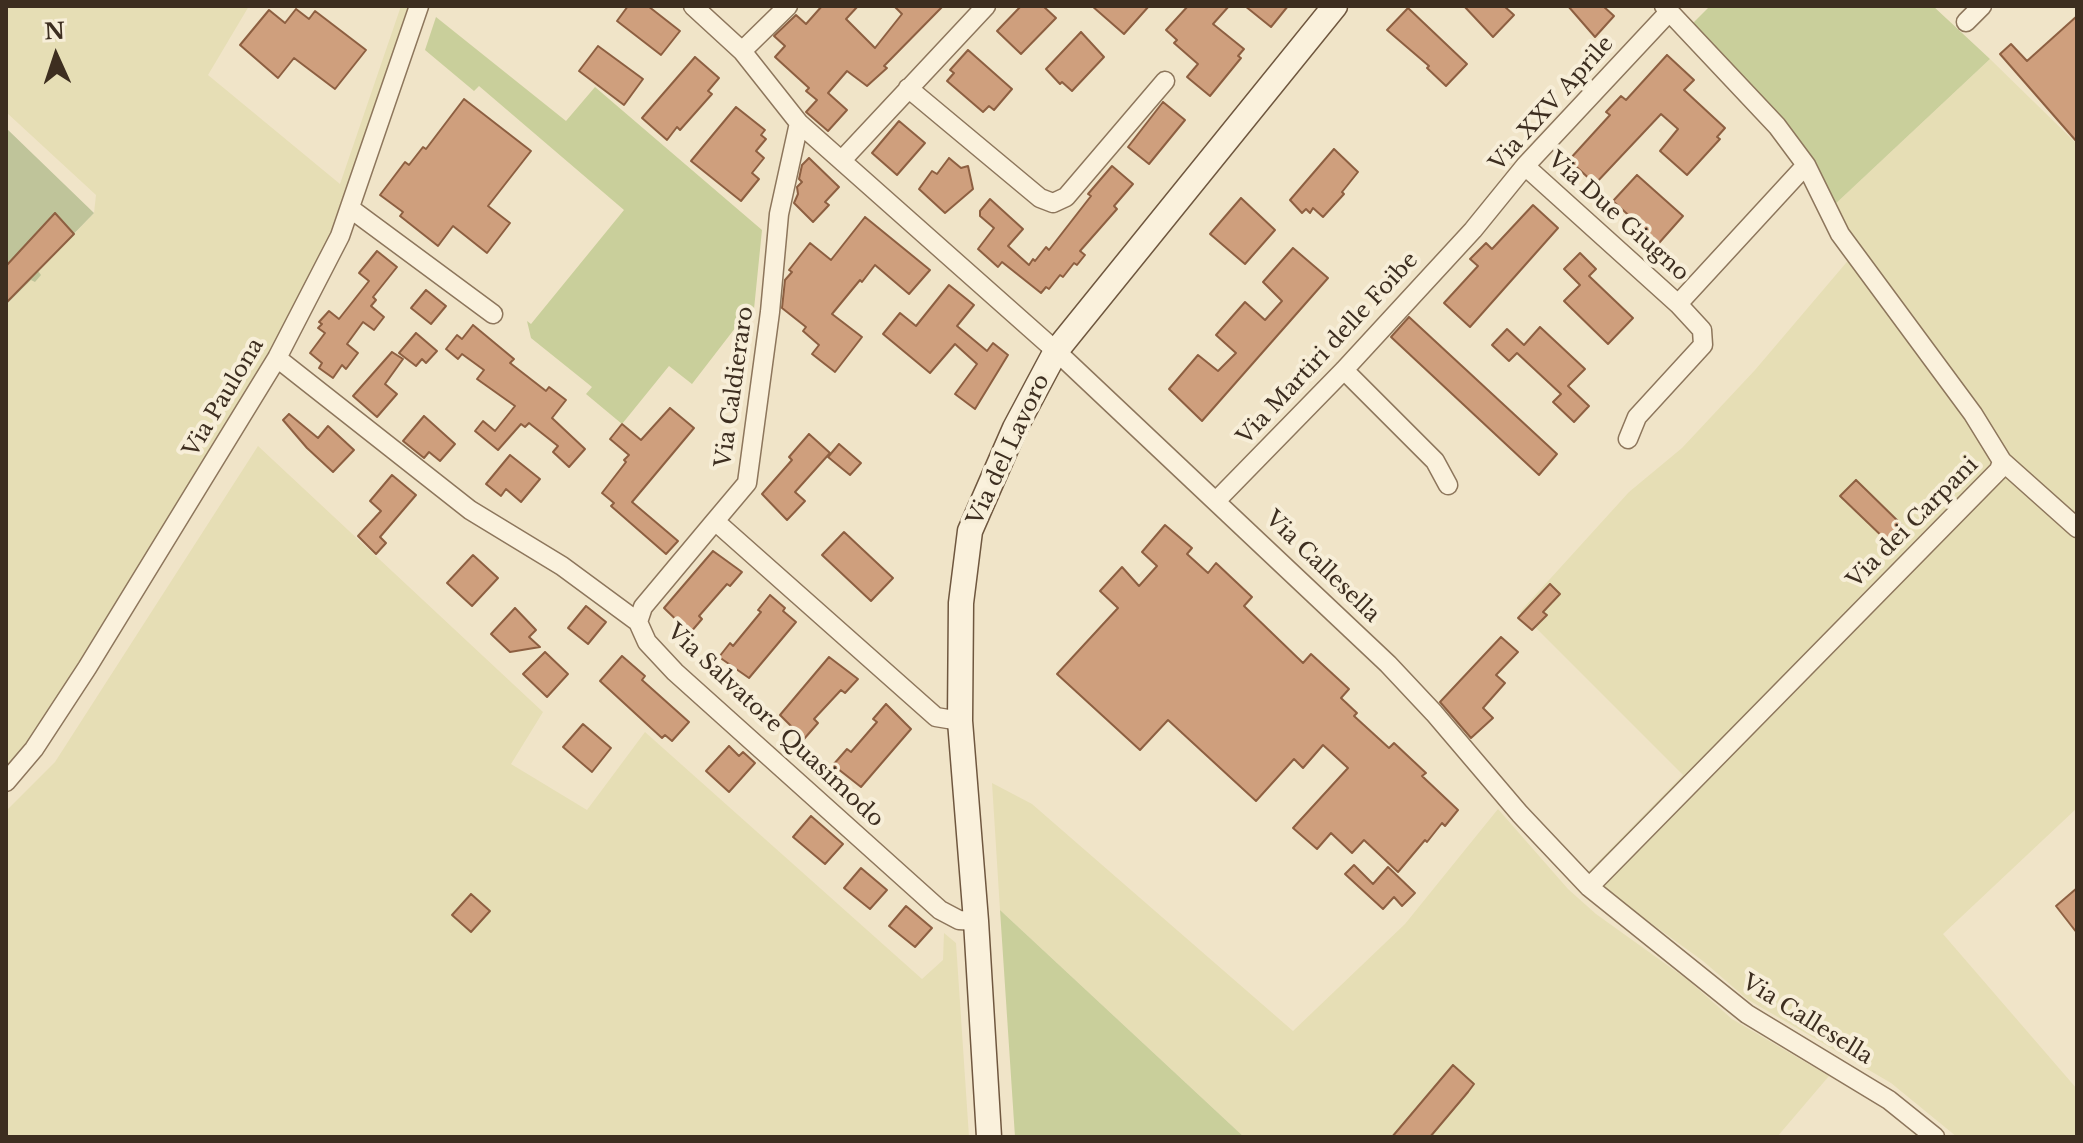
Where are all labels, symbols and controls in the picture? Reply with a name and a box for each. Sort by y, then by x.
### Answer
north arrow [16,16,96,96]
text: N [44,18,66,46]
street label: Via XXV Aprile [1485,31,1619,177]
street label: Via Due Giugno [1542,147,1694,287]
street label: Via Martiri delle Foibe [1232,247,1424,451]
street label: Via Caldieraro [711,305,759,469]
street label: Via Paulona [178,334,270,462]
street label: Via del Lavoro [962,370,1056,530]
street label: Via dei Carpani [1842,452,1984,594]
street label: Via Callesella [1259,506,1385,628]
street label: Via Salvatore Quasimodo [661,619,889,833]
street label: Via Callesella [1737,969,1877,1071]

